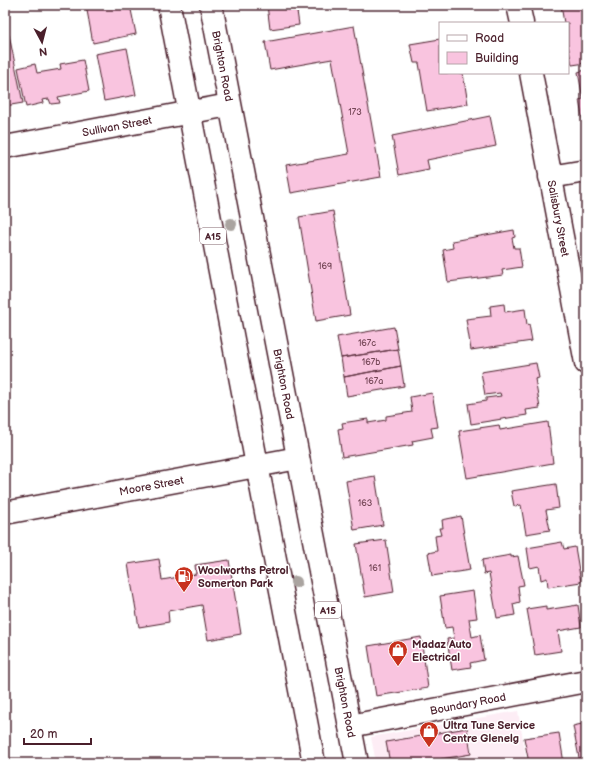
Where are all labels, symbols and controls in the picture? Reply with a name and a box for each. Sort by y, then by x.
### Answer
north arrow [22,22,62,62]
legend [439,22,569,74]
street label: Brighton Road [209,30,235,102]
text: Road [475,31,504,46]
text: N [38,44,48,58]
text: Building [475,51,519,66]
house number: 173 [348,107,362,118]
street label: Sullivan Street [81,113,154,139]
street label: Salisbury Street [544,179,572,258]
road number: A15 [200,228,226,244]
house number: 169 [318,261,332,272]
house number: 167c [358,338,376,349]
street label: Brighton Road [270,348,297,421]
house number: 167b [362,357,380,368]
house number: 167a [365,376,383,387]
street label: Moore Street [118,473,185,498]
house number: 163 [358,498,373,509]
house number: 161 [369,563,381,574]
place label: Woolworths Petrol Somerton Park [198,564,289,590]
fuel station icon: Woolworths Petrol Somerton Park [173,565,195,593]
road number: A15 [315,602,341,618]
place label: Madaz Auto Electrical [412,638,471,664]
shop icon: Madaz Auto Electrical [387,639,409,667]
street label: Brighton Road [332,666,358,739]
street label: Boundary Road [429,690,507,718]
place label: Ultra Tune Service Centre Glenelg [443,719,535,745]
scale bar [24,720,91,746]
shop icon: Ultra Tune Service Centre Glenelg [418,720,440,748]
text: 20 m [30,727,57,742]

